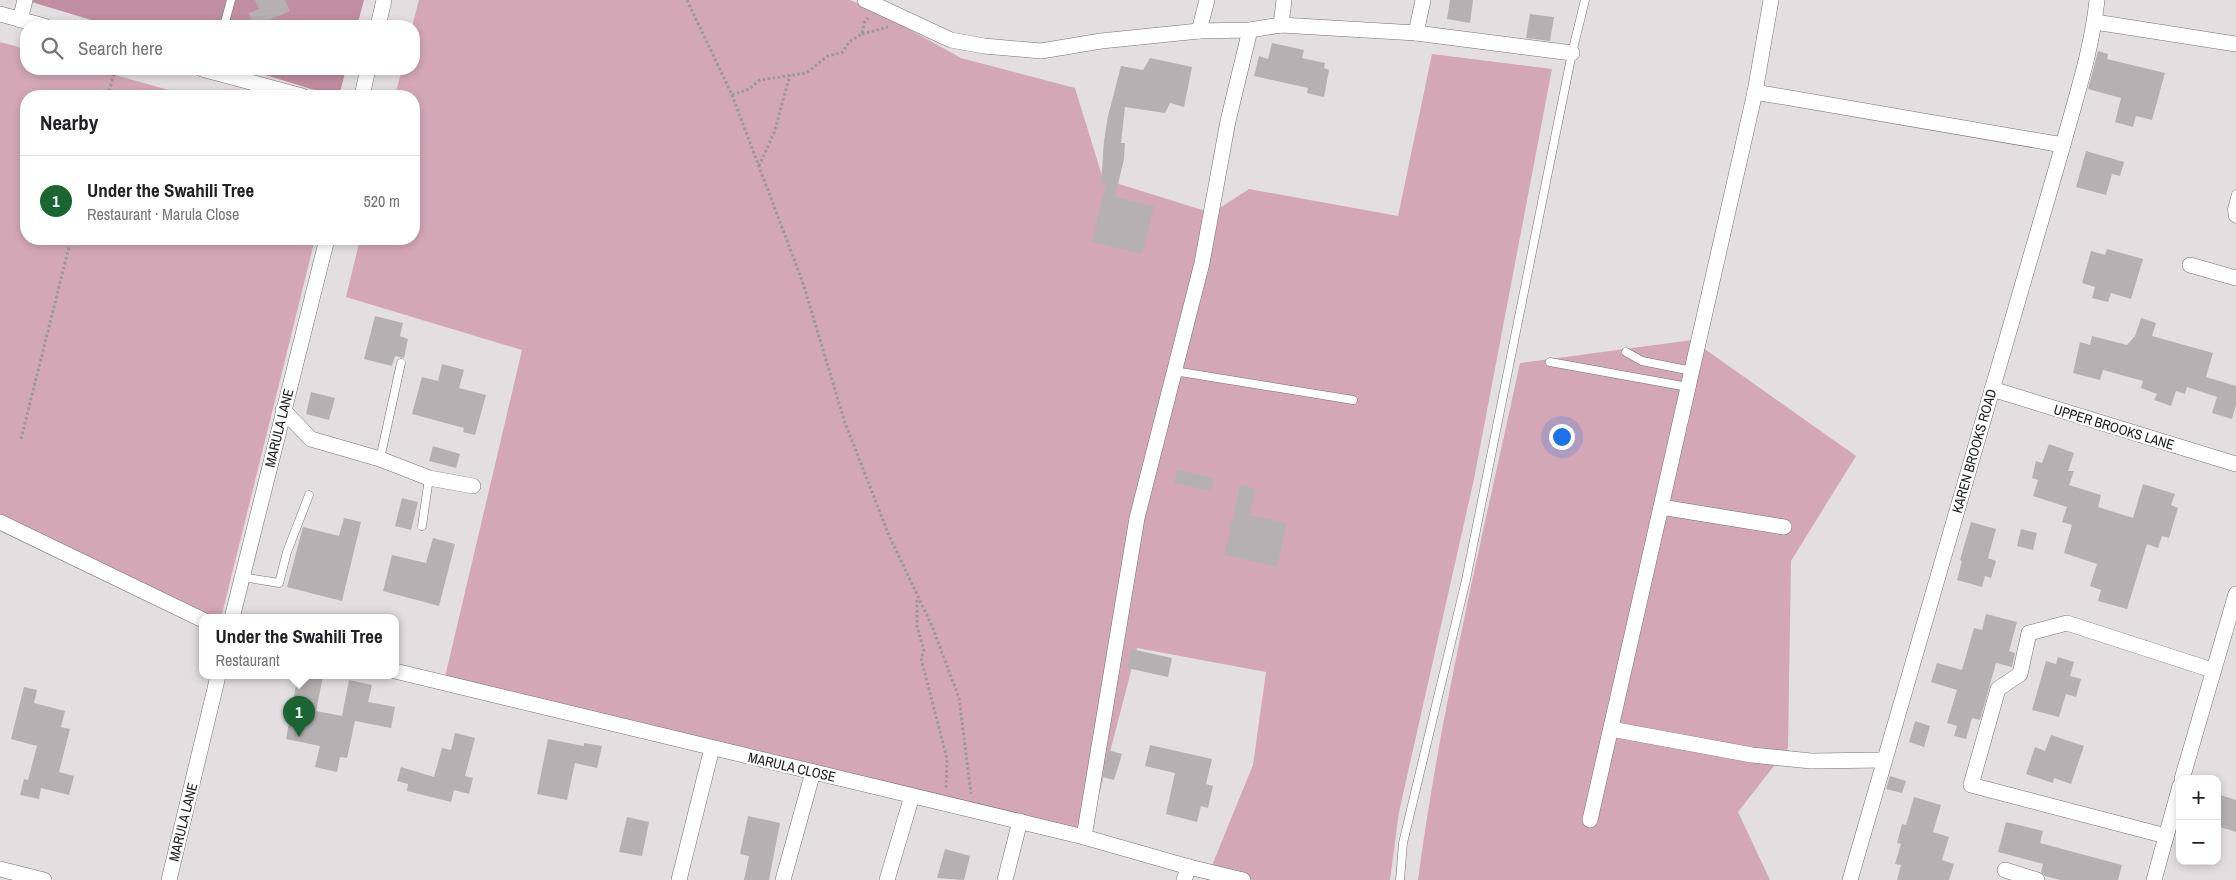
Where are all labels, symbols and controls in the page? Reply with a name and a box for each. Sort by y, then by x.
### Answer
search box [20,20,420,75]
icon: search [38,34,66,62]
text: Search here [78,35,163,61]
text: Nearby [40,108,98,137]
text: Under the Swahili Tree [87,177,254,203]
text: 1 [52,190,60,212]
text: 520 m [364,190,400,212]
text: Restaurant · Marula Close [87,203,239,225]
street label: MARULA LANE [261,387,297,469]
street label: KAREN BROOKS ROAD [1948,387,2000,515]
street label: UPPER BROOKS LANE [2052,400,2176,454]
your location [1549,424,1575,450]
popup [199,614,399,679]
text: Under the Swahili Tree [215,623,383,649]
text: Restaurant [215,649,280,671]
pin: 1 [283,696,315,737]
street label: MARULA CLOSE [746,748,838,786]
map controls [2176,775,2221,865]
button: + [2176,775,2221,820]
street label: MARULA LANE [165,781,201,863]
button: − [2176,820,2221,865]

